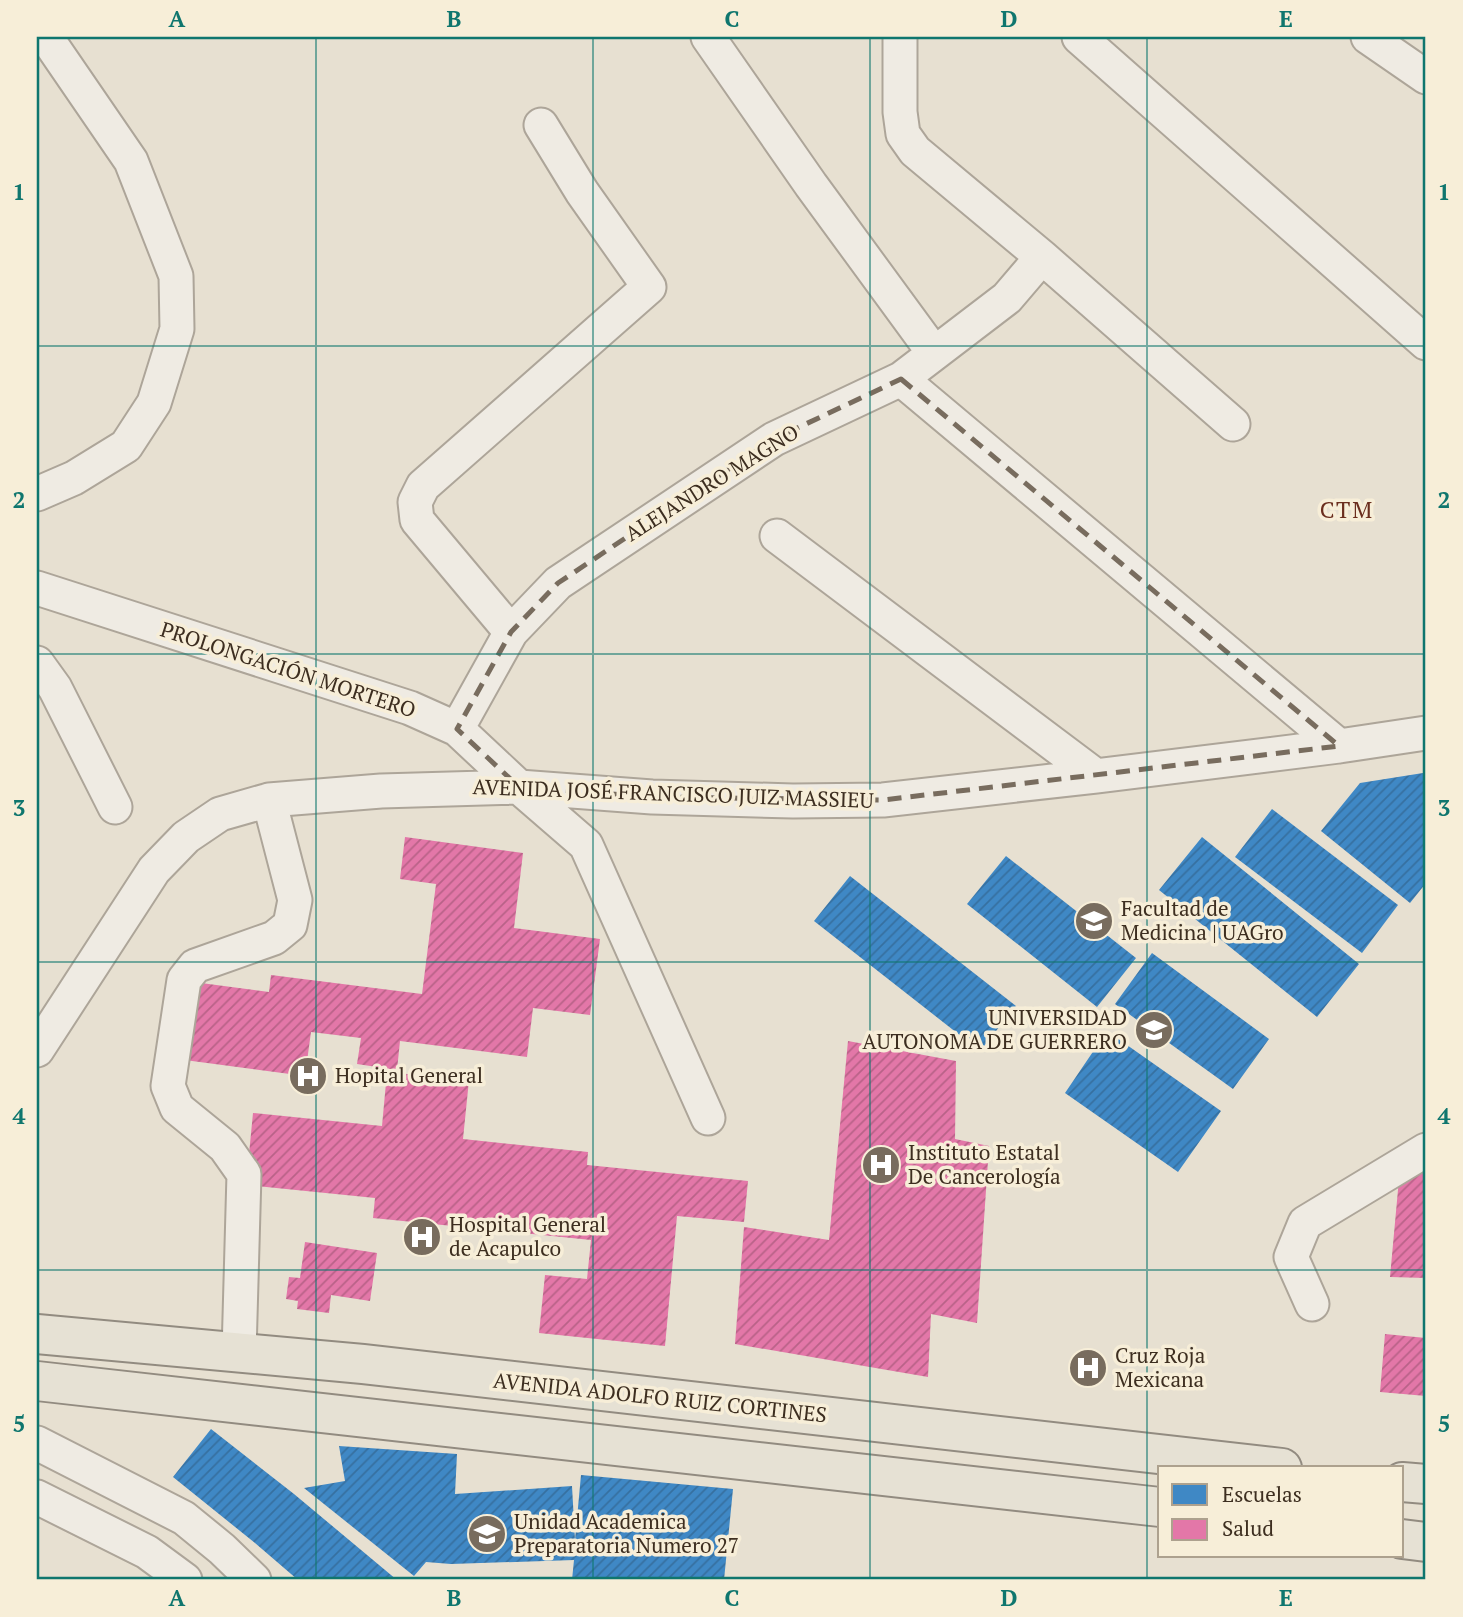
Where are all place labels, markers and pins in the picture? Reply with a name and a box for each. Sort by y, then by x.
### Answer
place label: Facultad de Medicina | UAGro [1121,894,1284,946]
school or university icon: Facultad de Medicina | UAGro [1073,900,1115,942]
place label: UNIVERSIDAD AUTONOMA DE GUERRERO [862,1003,1127,1055]
school or university icon: UNIVERSIDAD AUTONOMA DE GUERRERO [1133,1009,1175,1051]
hospital icon: Hopital General [287,1055,329,1097]
place label: Hopital General [335,1061,483,1089]
place label: Instituto Estatal De Cancerología [908,1138,1061,1190]
hospital icon: Instituto Estatal De Cancerología [860,1144,902,1186]
place label: Hospital General de Acapulco [449,1210,606,1262]
hospital icon: Hospital General de Acapulco [401,1216,443,1258]
place label: Cruz Roja Mexicana [1115,1341,1206,1393]
hospital icon: Cruz Roja Mexicana [1067,1347,1109,1389]
place label: Unidad Academica Preparatoria Numero 27 [514,1507,739,1559]
school or university icon: Unidad Academica Preparatoria Numero 27 [466,1513,508,1555]

